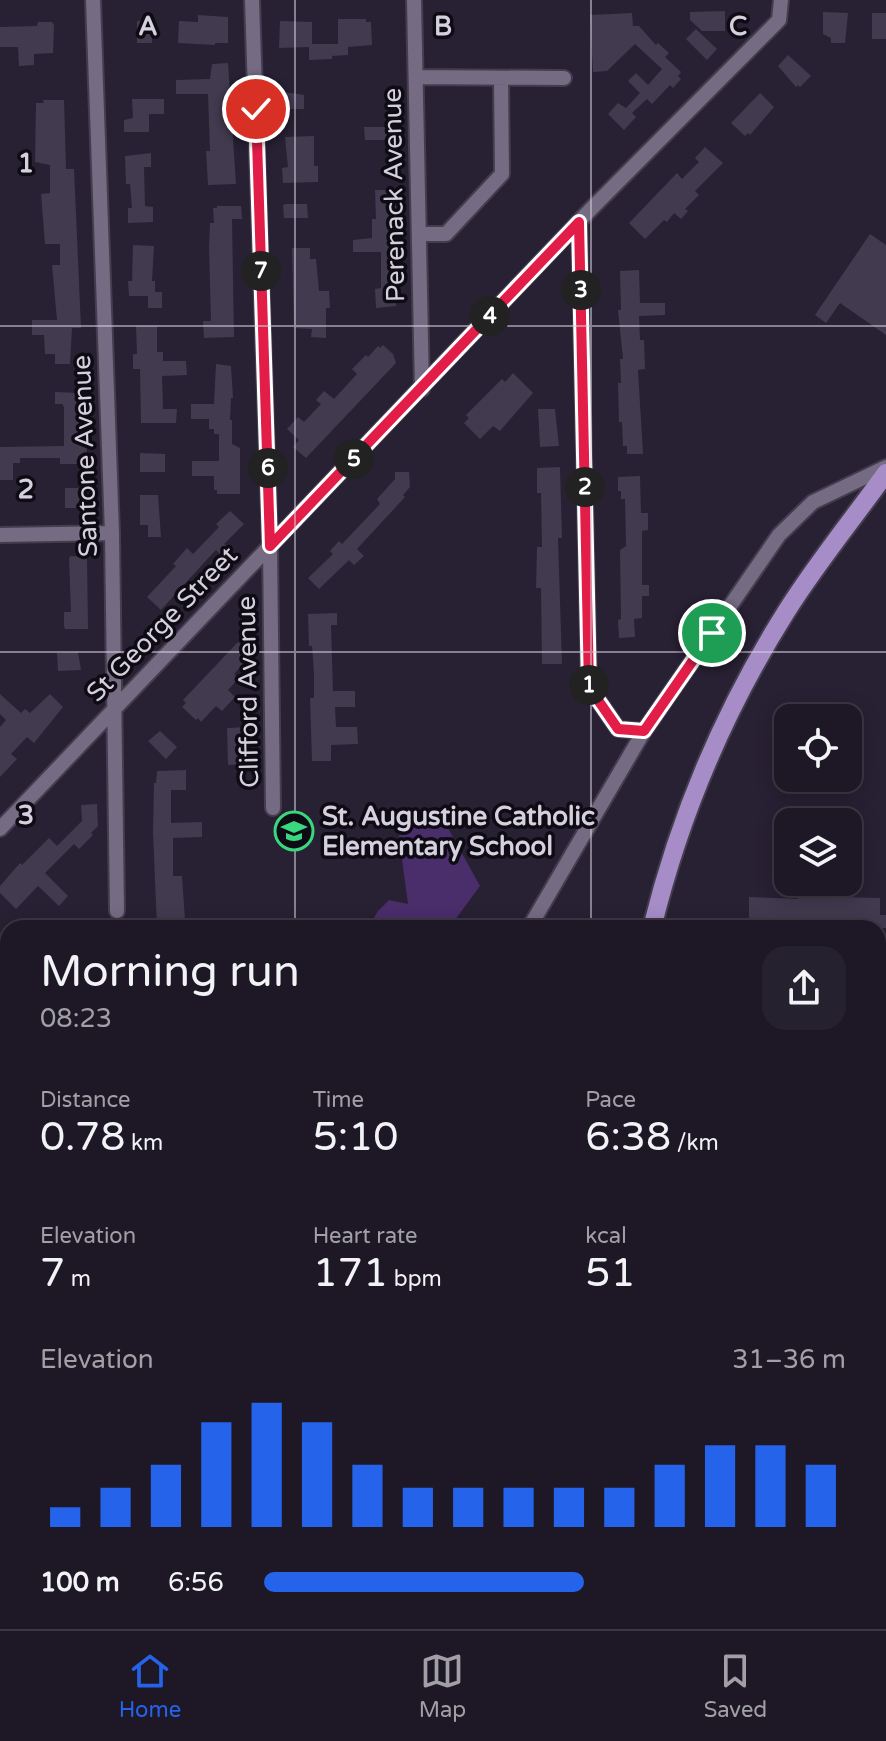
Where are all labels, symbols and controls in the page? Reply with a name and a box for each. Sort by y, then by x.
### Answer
text: A [138,11,158,42]
text: B [434,11,452,42]
text: C [729,11,747,42]
pin [222,75,290,143]
icon: check [234,87,278,131]
street label: Perenack Avenue [377,88,411,302]
text: 1 [18,148,34,179]
pin: 7 [241,251,281,291]
text: 7 [254,258,268,284]
pin: 3 [561,270,601,310]
text: 3 [574,277,588,303]
pin: 4 [470,296,510,336]
text: 4 [483,303,497,329]
street label: Santone Avenue [66,354,104,558]
pin: 5 [334,439,374,479]
text: 5 [347,446,361,472]
pin: 6 [248,448,288,488]
text: 6 [261,455,275,481]
pin: 2 [565,467,605,507]
text: 2 [18,474,34,505]
text: 2 [578,474,592,500]
street label: St George Street [80,540,244,708]
street label: Clifford Avenue [231,596,265,788]
pin [678,599,746,667]
icon: arrive [690,611,734,655]
pin: 1 [569,665,609,705]
text: 1 [582,672,596,698]
map controls [774,704,862,896]
button: locate [774,704,862,792]
text: 3 [18,800,34,831]
place label: St. Augustine Catholic Elementary School [322,801,595,862]
button: layers [774,808,862,896]
school or university icon: St. Augustine Catholic Elementary School [273,810,315,852]
text: Morning run [40,946,300,999]
button: share [762,946,846,1030]
text: 08:23 [40,1003,112,1034]
text: Distance [40,1087,131,1113]
text: Time [313,1087,364,1113]
text: Pace [585,1087,636,1113]
text: 0.78 [40,1113,125,1161]
text: 5:10 [313,1113,398,1161]
text: 6:38 [585,1113,671,1161]
text: km [125,1130,163,1156]
text: /km [671,1130,719,1156]
text: Elevation [40,1223,136,1249]
text: Heart rate [313,1223,418,1249]
text: kcal [585,1223,627,1249]
text: 7 [40,1249,65,1297]
text: 171 [313,1249,388,1297]
text: 51 [585,1249,636,1297]
text: m [65,1266,91,1292]
text: bpm [388,1266,442,1292]
text: Elevation [40,1344,154,1375]
text: 31–36 m [732,1344,846,1375]
text: 100 m [40,1567,120,1598]
text: 6:56 [168,1567,224,1598]
tab: Home [119,1649,181,1723]
tab: Map [419,1649,466,1723]
tab: Saved [704,1649,767,1723]

